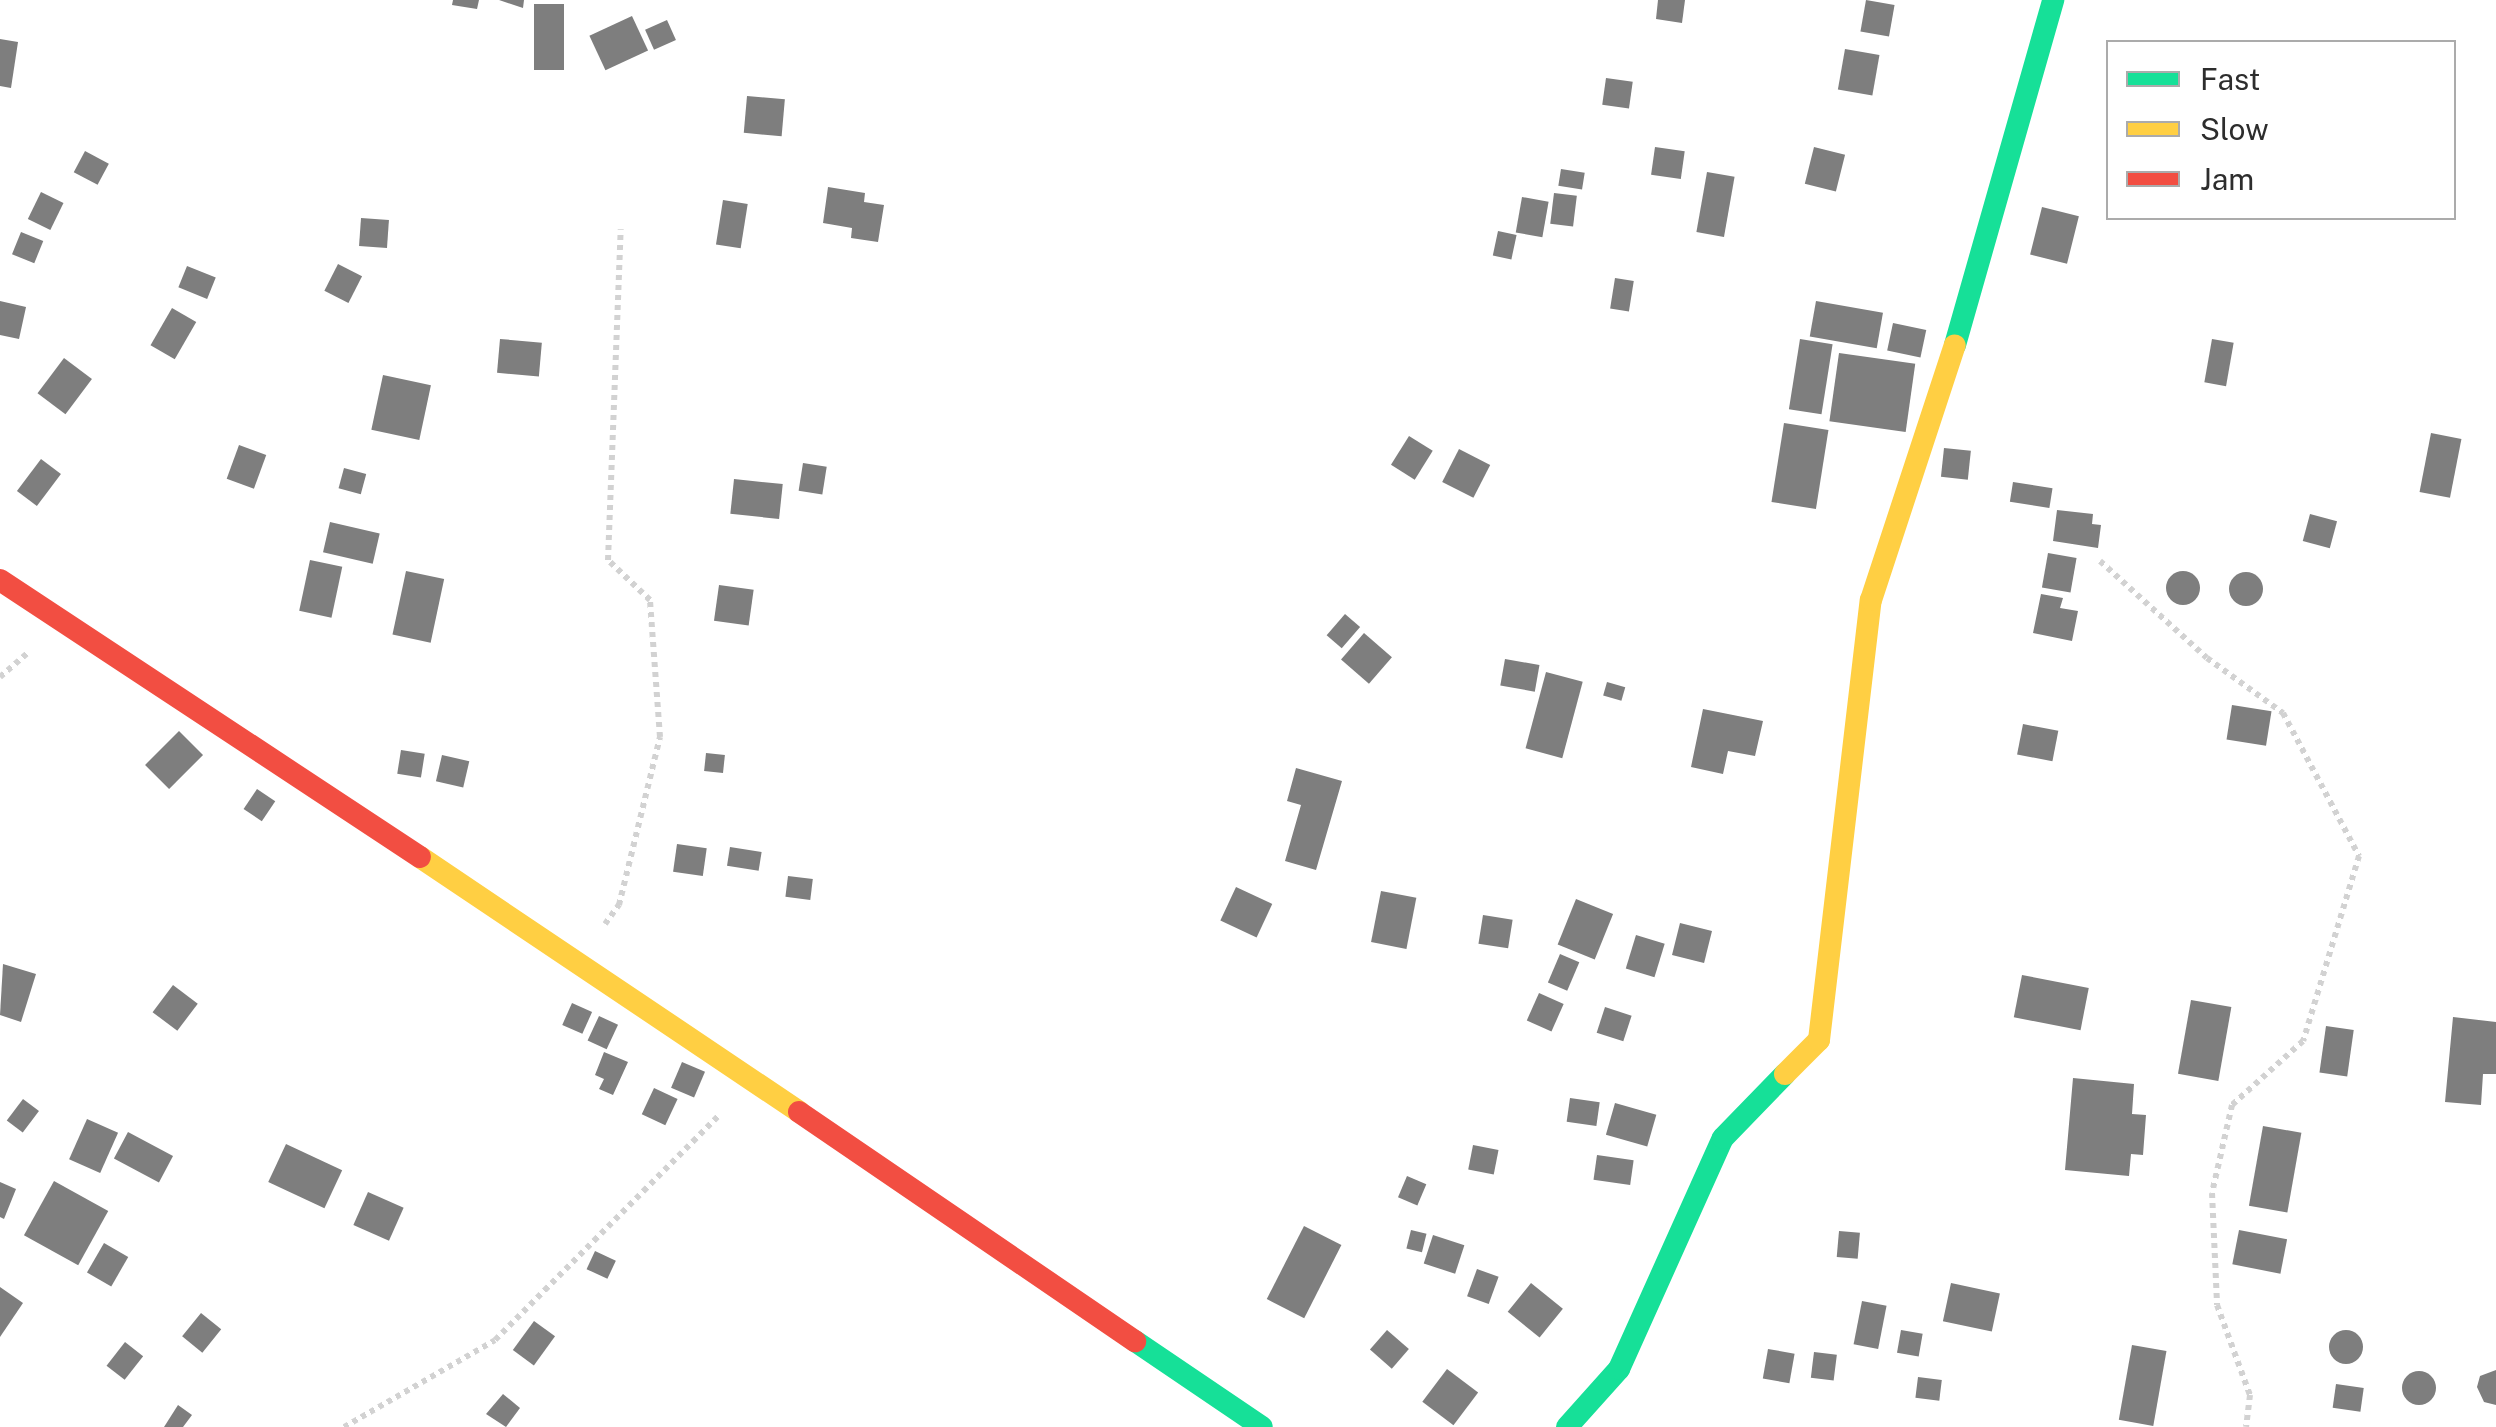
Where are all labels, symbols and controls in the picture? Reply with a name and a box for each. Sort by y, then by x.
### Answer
legend [2106,40,2456,220]
text: Fast [2200,61,2260,97]
text: Slow [2200,111,2269,147]
text: Jam [2200,161,2254,197]

